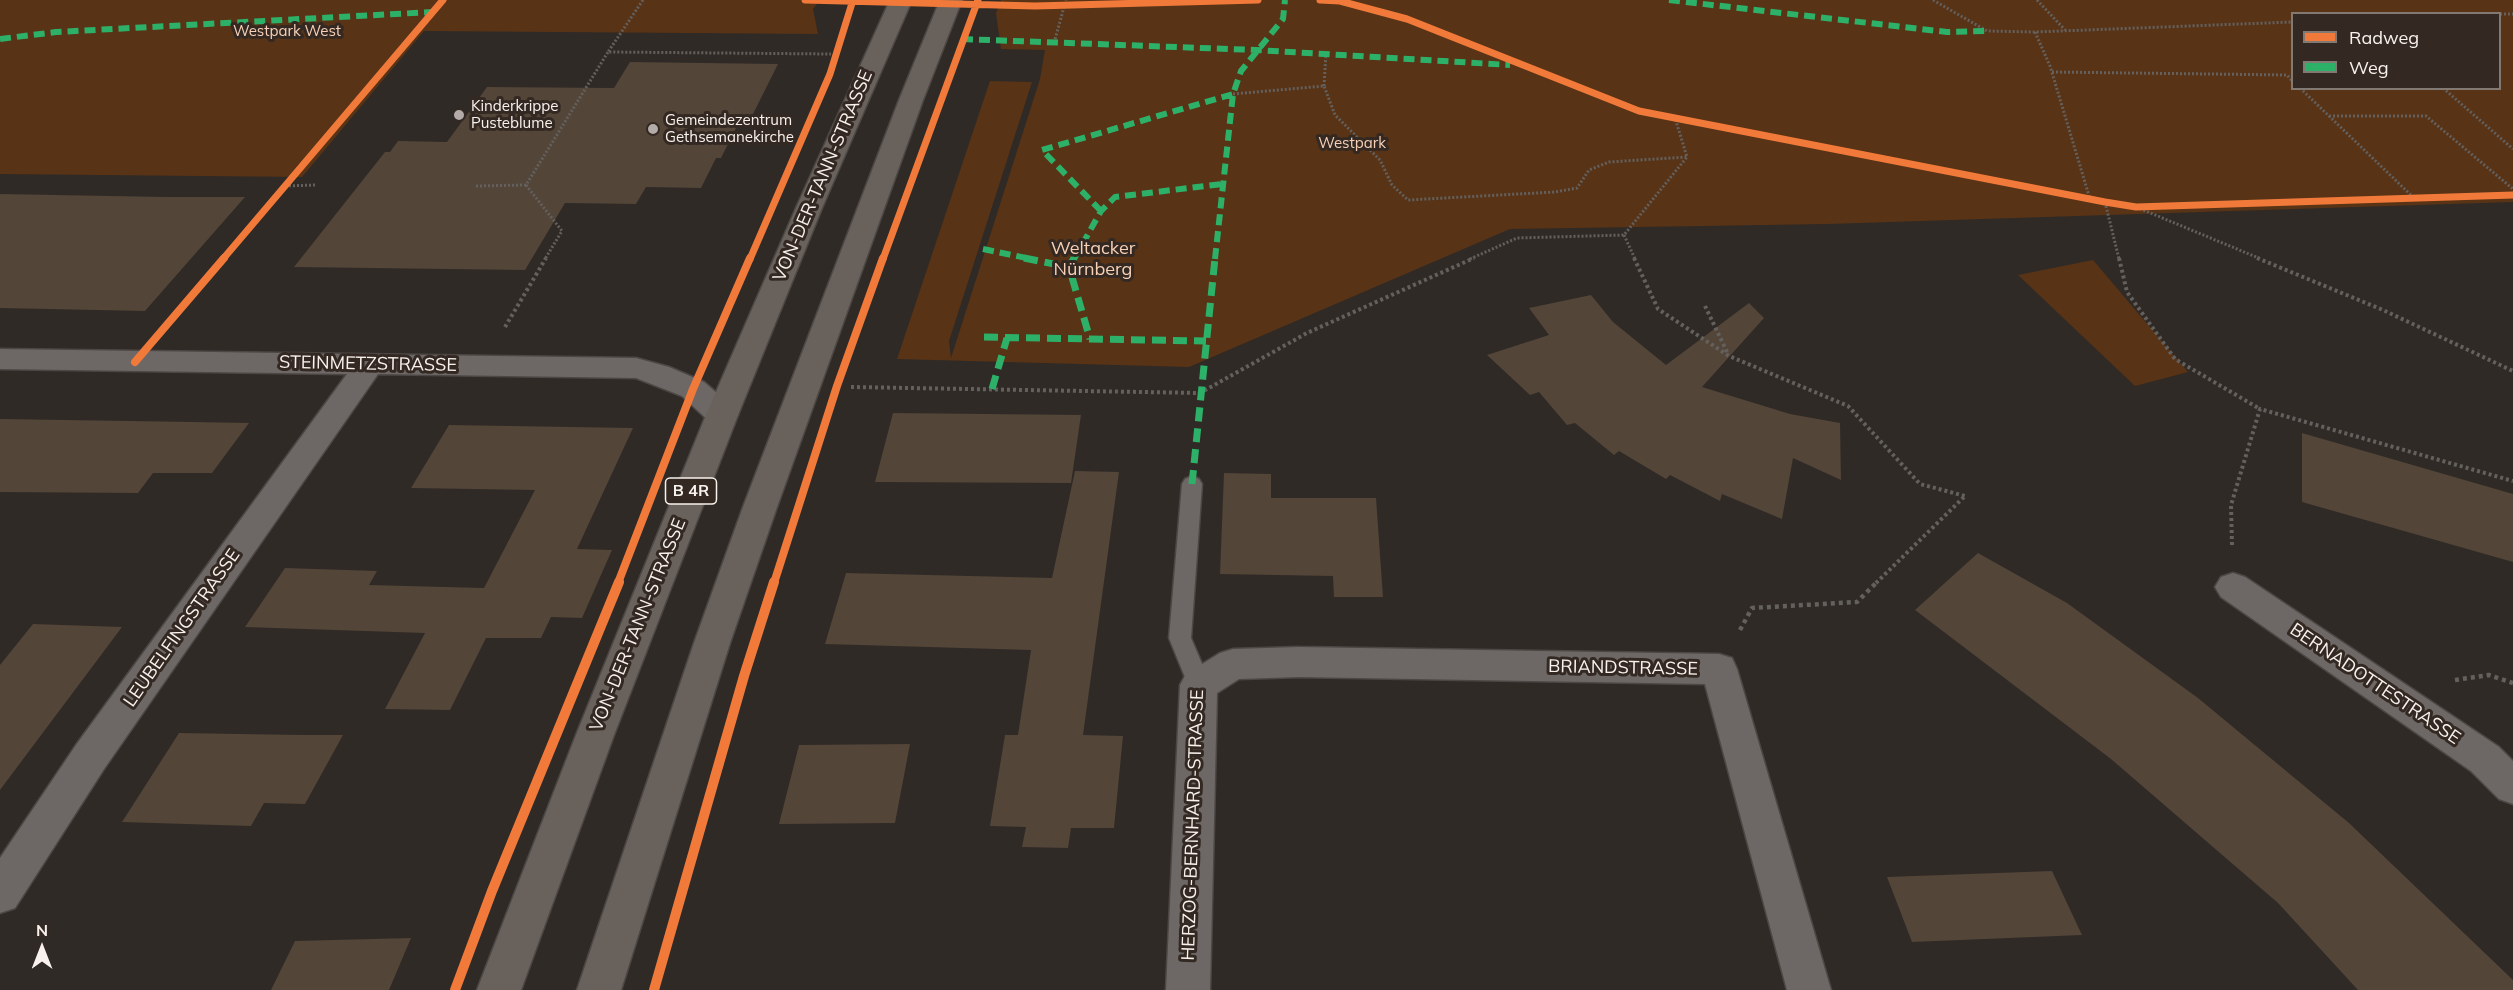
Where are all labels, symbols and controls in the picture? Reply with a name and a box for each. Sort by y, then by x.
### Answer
legend [2291,12,2501,90]
park label: Westpark West [233,22,341,40]
text: Radweg [2349,26,2419,49]
text: Weg [2349,56,2389,79]
street label: VON-DER-TANN-STRASSE [769,67,877,285]
place label: Kinderkrippe Pusteblume [471,97,558,132]
marker: Kinderkrippe Pusteblume [452,108,466,122]
place label: Gemeindezentrum Gethsemanekirche [665,111,794,146]
marker: Gemeindezentrum Gethsemanekirche [646,122,660,136]
park label: Westpark [1318,134,1386,152]
park label: Weltacker Nürnberg [1051,238,1135,280]
street label: STEINMETZSTRASSE [279,352,457,376]
road number: B 4R [666,478,716,504]
street label: VON-DER-TANN-STRASSE [585,515,691,735]
street label: LEUBELFINGSTRASSE [119,545,245,711]
street label: BERNADOTTESTRASSE [2286,619,2464,749]
street label: BRIANDSTRASSE [1548,656,1698,680]
street label: HERZOG-BERNHARD-STRASSE [1177,689,1209,961]
north arrow [12,918,72,978]
text: N [36,920,48,940]

